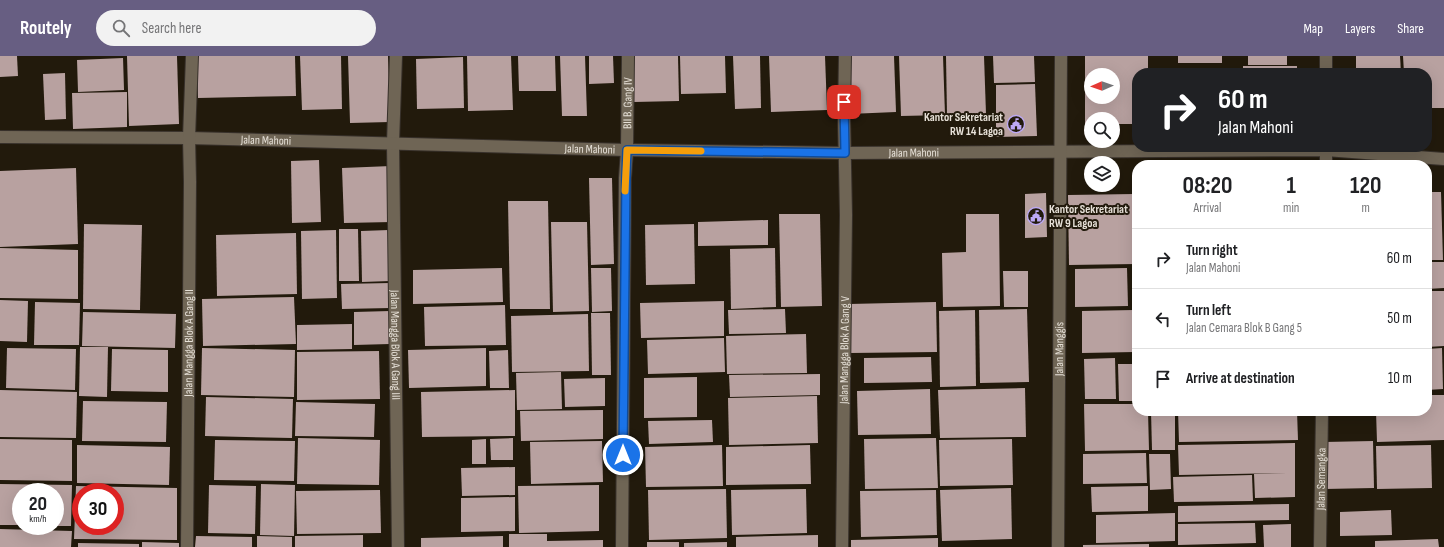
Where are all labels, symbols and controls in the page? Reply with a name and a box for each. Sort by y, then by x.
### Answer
search box [96,10,376,46]
text: Routely [20,17,72,40]
icon: search [110,17,132,39]
text: Search here [142,19,201,38]
text: Map [1303,20,1323,37]
text: Layers [1345,20,1375,37]
text: Share [1397,20,1424,37]
north arrow [1084,68,1120,104]
map controls [1084,68,1120,192]
street label: BII B. Gang IV [620,77,635,129]
text: 60 m [1218,83,1267,116]
icon: right [1152,84,1204,136]
pin [827,85,861,119]
icon: arrive [833,91,855,113]
place label: Kantor Sekretariat RW 14 Lagoa [924,110,1003,139]
button: search [1084,112,1120,148]
public building icon: Kantor Sekretariat RW 14 Lagoa [1006,114,1026,134]
text: Jalan Mahoni [1218,117,1293,138]
street label: Jalan Mahoni [240,132,291,148]
street label: Jalan Mahoni [564,141,615,157]
street label: Jalan Mahoni [888,145,939,160]
button: layers [1084,156,1120,192]
text: 08:20 [1183,171,1233,200]
text: 1 [1287,171,1296,200]
text: 120 [1350,171,1382,200]
text: Arrival [1194,200,1222,216]
text: min [1283,200,1299,216]
text: m [1362,200,1370,216]
place label: Kantor Sekretariat RW 9 Lagoa [1049,202,1128,231]
public building icon: Kantor Sekretariat RW 9 Lagoa [1026,206,1046,226]
text: Turn right [1186,241,1238,260]
icon: right [1152,248,1174,270]
text: 60 m [1387,249,1412,268]
text: Jalan Mahoni [1186,260,1240,276]
street label: Jalan Mangga Blok A Gang II [181,289,197,398]
street label: Jalan Mangga Blok A Gang III [387,289,404,400]
street label: Jalan Mangga Blok A Gang V [836,295,853,405]
text: Turn left [1186,301,1231,320]
icon: left [1152,308,1174,330]
text: 50 m [1387,309,1412,328]
text: Jalan Cemara Blok B Gang 5 [1186,320,1302,336]
street label: Jalan Manggis [1052,322,1067,377]
icon: arrive [1152,368,1174,390]
text: Arrive at destination [1186,369,1295,388]
text: 10 m [1388,369,1412,388]
position arrow [602,434,644,476]
street label: Jalan Semangka [1313,447,1329,511]
speed limit sign: 30 [72,483,124,535]
text: 20 [29,492,47,516]
text: km/h [29,513,47,525]

